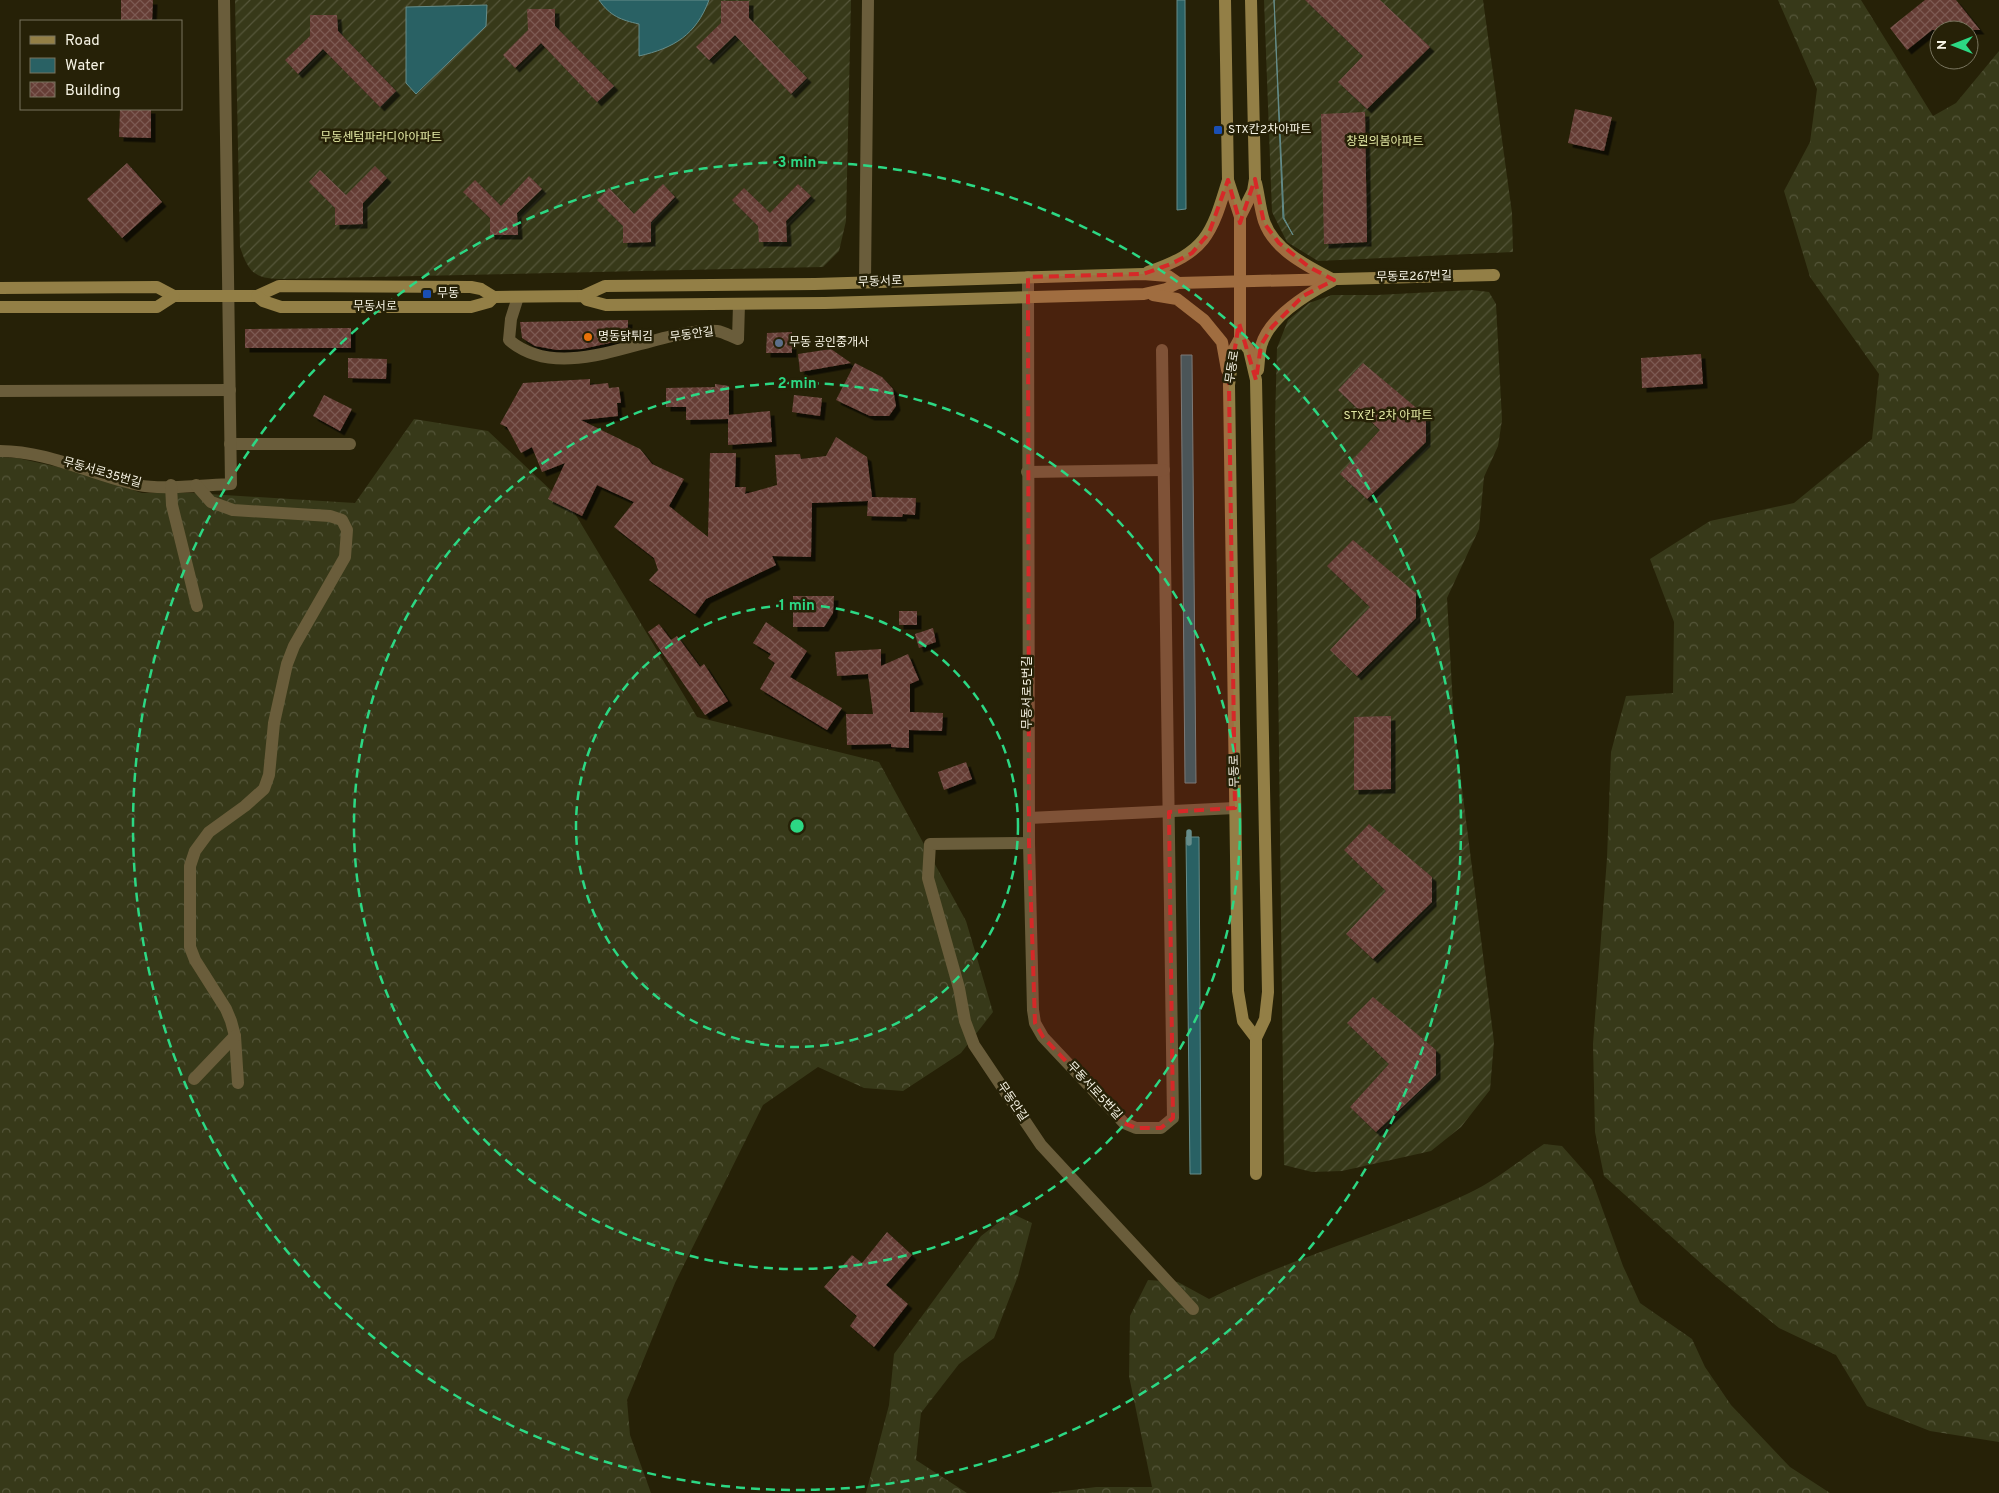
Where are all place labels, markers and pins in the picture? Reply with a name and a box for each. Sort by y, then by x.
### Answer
place label: STX칸2차아파트 [1228,122,1311,138]
marker: STX칸2차아파트 [1212,124,1224,136]
place label: 무동 [437,286,459,302]
marker: 무동 [421,288,433,300]
place label: 명동닭튀김 [598,329,653,345]
marker: 명동닭튀김 [582,331,594,343]
place label: 무동 공인중개사 [789,335,869,351]
marker: 무동 공인중개사 [773,337,785,349]
centre of rings [788,817,806,835]

